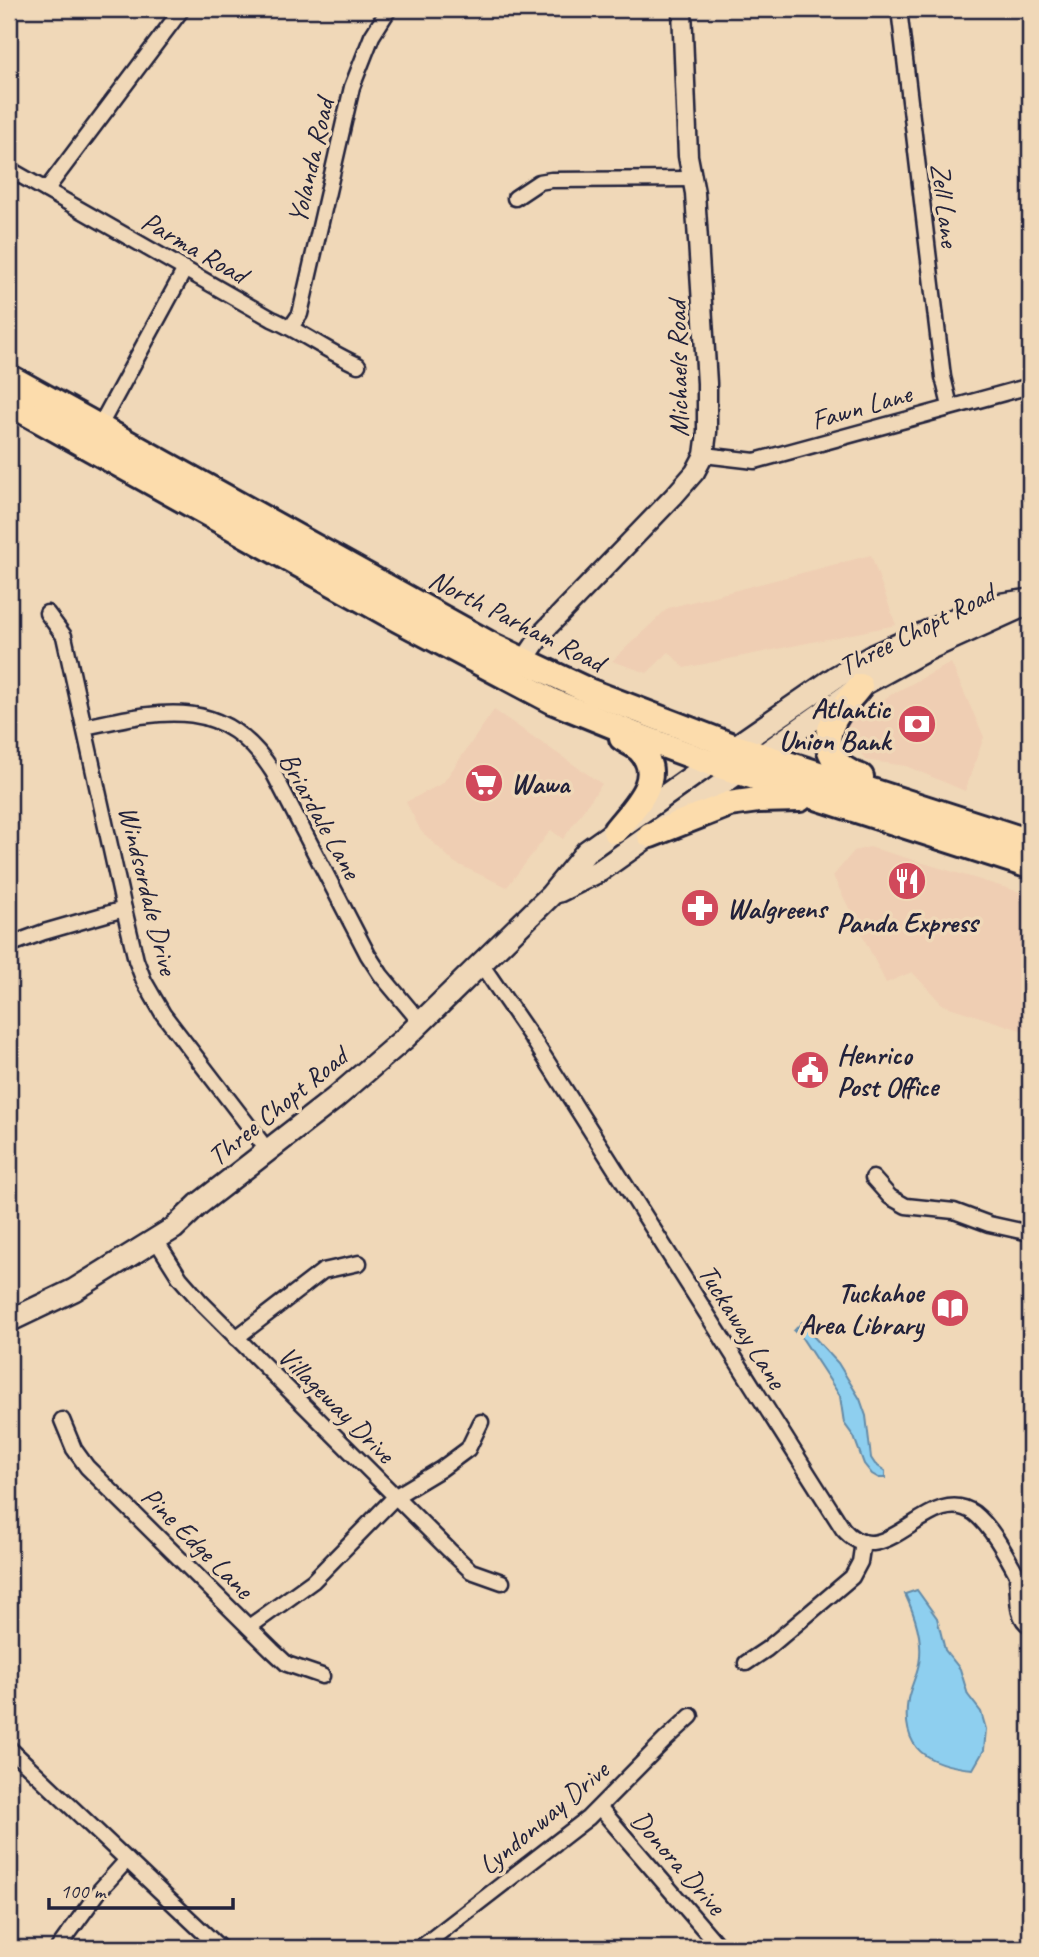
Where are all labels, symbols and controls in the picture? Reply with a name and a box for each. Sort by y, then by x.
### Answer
street label: Yolanda Road [279,91,343,227]
street label: Zell Lane [923,161,968,251]
street label: Parma Road [136,203,257,294]
street label: Michaels Road [659,296,696,438]
street label: Fawn Lane [807,375,917,437]
street label: North Parham Road [423,561,614,681]
street label: Three Chopt Road [833,573,1003,684]
place label: Atlantic Union Bank [779,691,893,758]
bank icon: Atlantic Union Bank [896,703,938,745]
street label: Briardale Lane [271,746,371,886]
supermarket icon: Wawa [463,762,505,804]
place label: Wawa [511,766,572,801]
street label: Windsordale Drive [111,802,187,980]
restaurant icon: Panda Express [886,860,928,902]
pharmacy icon: Walgreens [679,887,721,929]
place label: Walgreens [727,891,829,926]
place label: Panda Express [836,905,981,940]
street label: Three Chopt Road [200,1037,357,1173]
place label: Henrico Post Office [837,1037,940,1104]
public building icon: Henrico Post Office [789,1049,831,1091]
street label: Tuckaway Lane [691,1258,796,1397]
place label: Tuckahoe Area Library [799,1275,926,1343]
library icon: Tuckahoe Area Library [929,1287,971,1329]
street label: Villageway Drive [271,1338,404,1472]
street label: Pine Edge Lane [134,1479,262,1607]
street label: Lyndonway Drive [471,1752,617,1882]
street label: Donora Drive [624,1803,735,1923]
scale bar [49,1866,233,1910]
text: 100 m [60,1878,107,1904]

